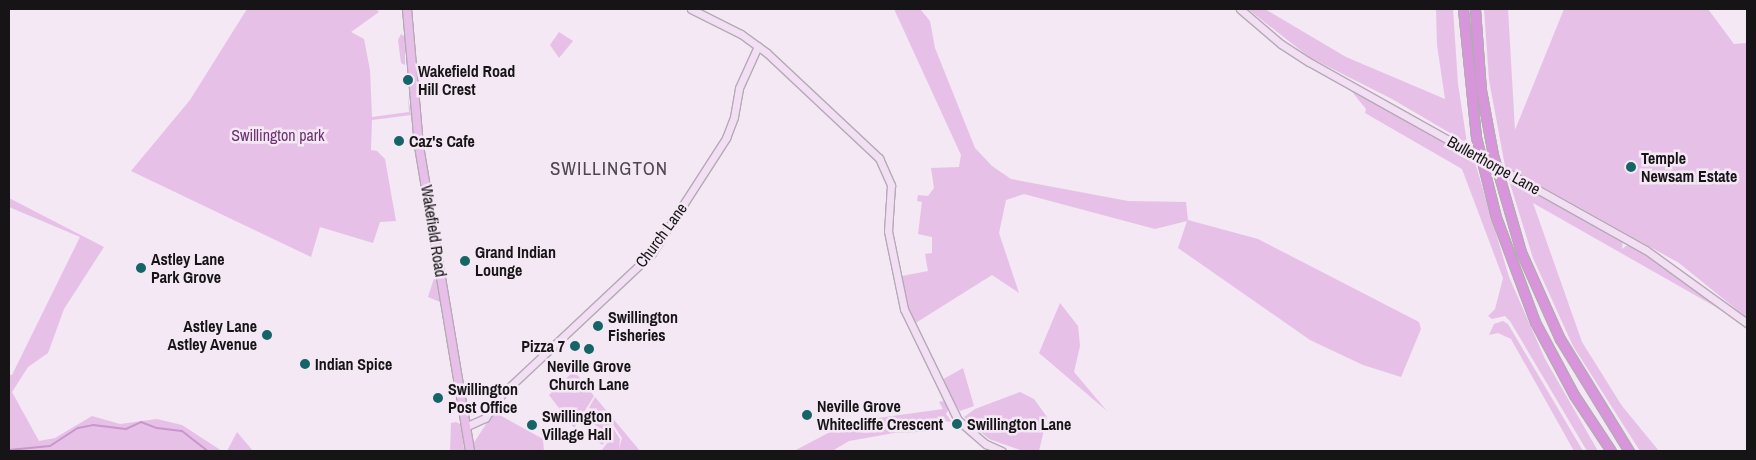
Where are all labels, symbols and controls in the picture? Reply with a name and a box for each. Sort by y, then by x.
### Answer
place label: Wakefield Road Hill Crest [418,61,515,99]
marker: Wakefield Road Hill Crest [402,74,414,86]
park label: Swillington park [231,125,325,145]
place label: Caz's Cafe [409,131,475,151]
street label: Bullerthorpe Lane [1444,131,1544,199]
marker: Caz's Cafe [393,135,405,147]
place label: Temple Newsam Estate [1641,148,1737,186]
district label: SWILLINGTON [549,158,669,180]
marker: Temple Newsam Estate [1625,161,1637,173]
street label: Wakefield Road [417,184,451,278]
street label: Church Lane [631,199,691,271]
place label: Grand Indian Lounge [475,242,556,280]
place label: Astley Lane Park Grove [151,249,225,287]
marker: Grand Indian Lounge [459,255,471,267]
marker: Astley Lane Park Grove [135,262,147,274]
place label: Swillington Fisheries [608,307,678,345]
place label: Astley Lane Astley Avenue [167,316,257,354]
marker: Swillington Fisheries [592,320,604,332]
marker: Astley Lane Astley Avenue [261,329,273,341]
place label: Pizza 7 [521,336,565,356]
marker: Pizza 7 [569,340,581,352]
marker: Neville Grove Church Lane [583,343,595,355]
place label: Indian Spice [315,354,392,374]
place label: Neville Grove Church Lane [547,356,631,394]
marker: Indian Spice [299,358,311,370]
place label: Swillington Post Office [448,379,518,417]
marker: Swillington Post Office [432,392,444,404]
place label: Neville Grove Whitecliffe Crescent [817,396,943,434]
place label: Swillington Village Hall [542,406,612,444]
marker: Neville Grove Whitecliffe Crescent [801,409,813,421]
place label: Swillington Lane [967,414,1071,434]
marker: Swillington Lane [951,418,963,430]
marker: Swillington Village Hall [526,419,538,431]

